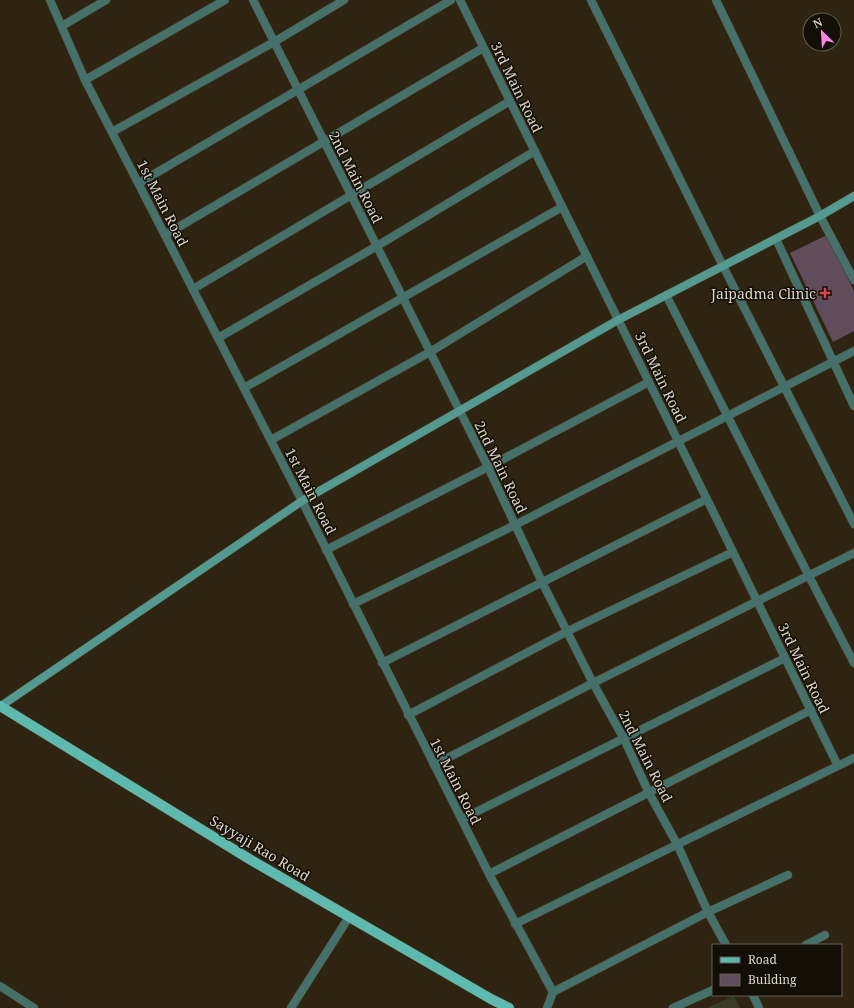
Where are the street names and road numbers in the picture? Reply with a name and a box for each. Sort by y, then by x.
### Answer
street label: 3rd Main Road [487,39,547,136]
street label: 2nd Main Road [325,128,388,227]
street label: 1st Main Road [133,157,193,250]
street label: 3rd Main Road [631,329,691,426]
street label: 2nd Main Road [470,417,532,517]
street label: 1st Main Road [281,445,341,538]
street label: 3rd Main Road [774,620,834,717]
street label: 2nd Main Road [615,707,678,806]
street label: 1st Main Road [426,735,486,828]
street label: Sayyaji Rao Road [206,811,314,886]

